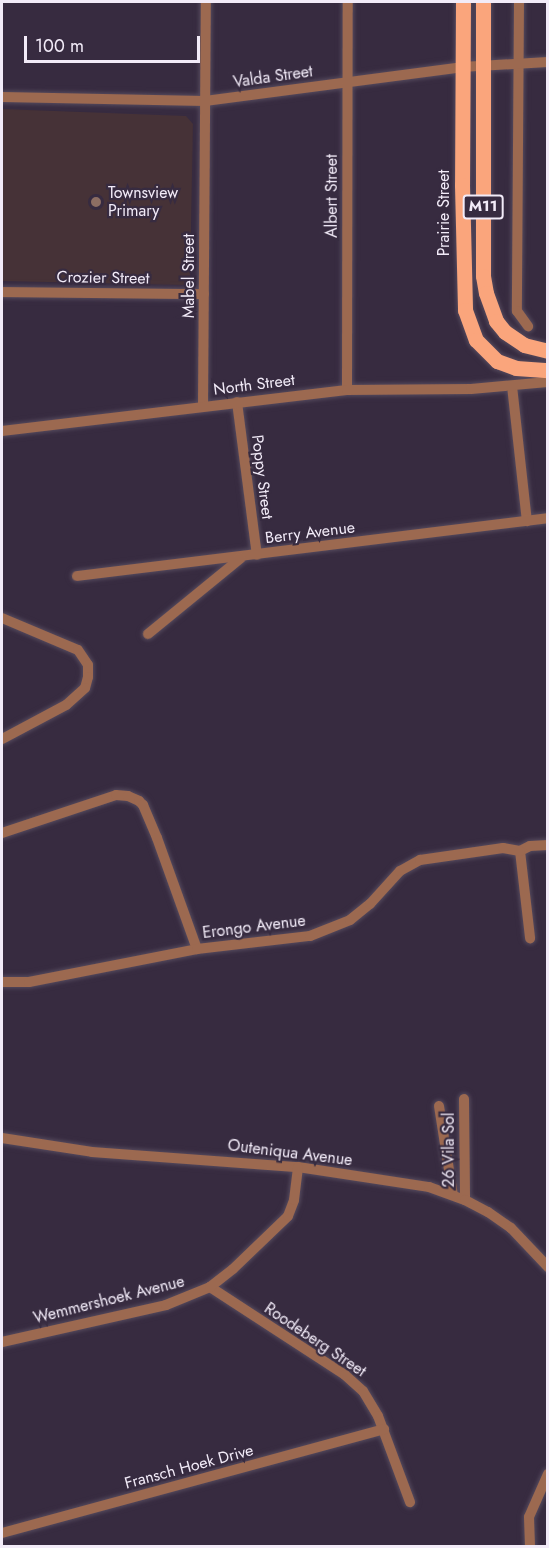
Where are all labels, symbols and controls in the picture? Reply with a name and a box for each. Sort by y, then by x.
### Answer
scale bar [27,24,202,62]
text: 100 m [35,33,84,59]
street label: Valda Street [232,62,314,92]
street label: Albert Street [322,154,342,238]
street label: Prairie Street [434,170,454,256]
place label: Townsview Primary [108,183,178,221]
marker: Townsview Primary [89,195,103,209]
road number: M11 [462,195,504,219]
street label: Mabel Street [179,234,199,318]
street label: Crozier Street [56,268,150,288]
street label: North Street [212,370,296,400]
street label: Poppy Street [247,434,277,520]
street label: Berry Avenue [264,518,356,548]
street label: Erongo Avenue [201,911,307,943]
street label: 26 Vila Sol [439,1112,459,1188]
street label: Outeniqua Avenue [227,1136,353,1170]
street label: Wemmershoek Avenue [31,1272,187,1328]
street label: Roodeberg Street [261,1299,369,1381]
street label: Fransch Hoek Drive [123,1441,255,1493]

